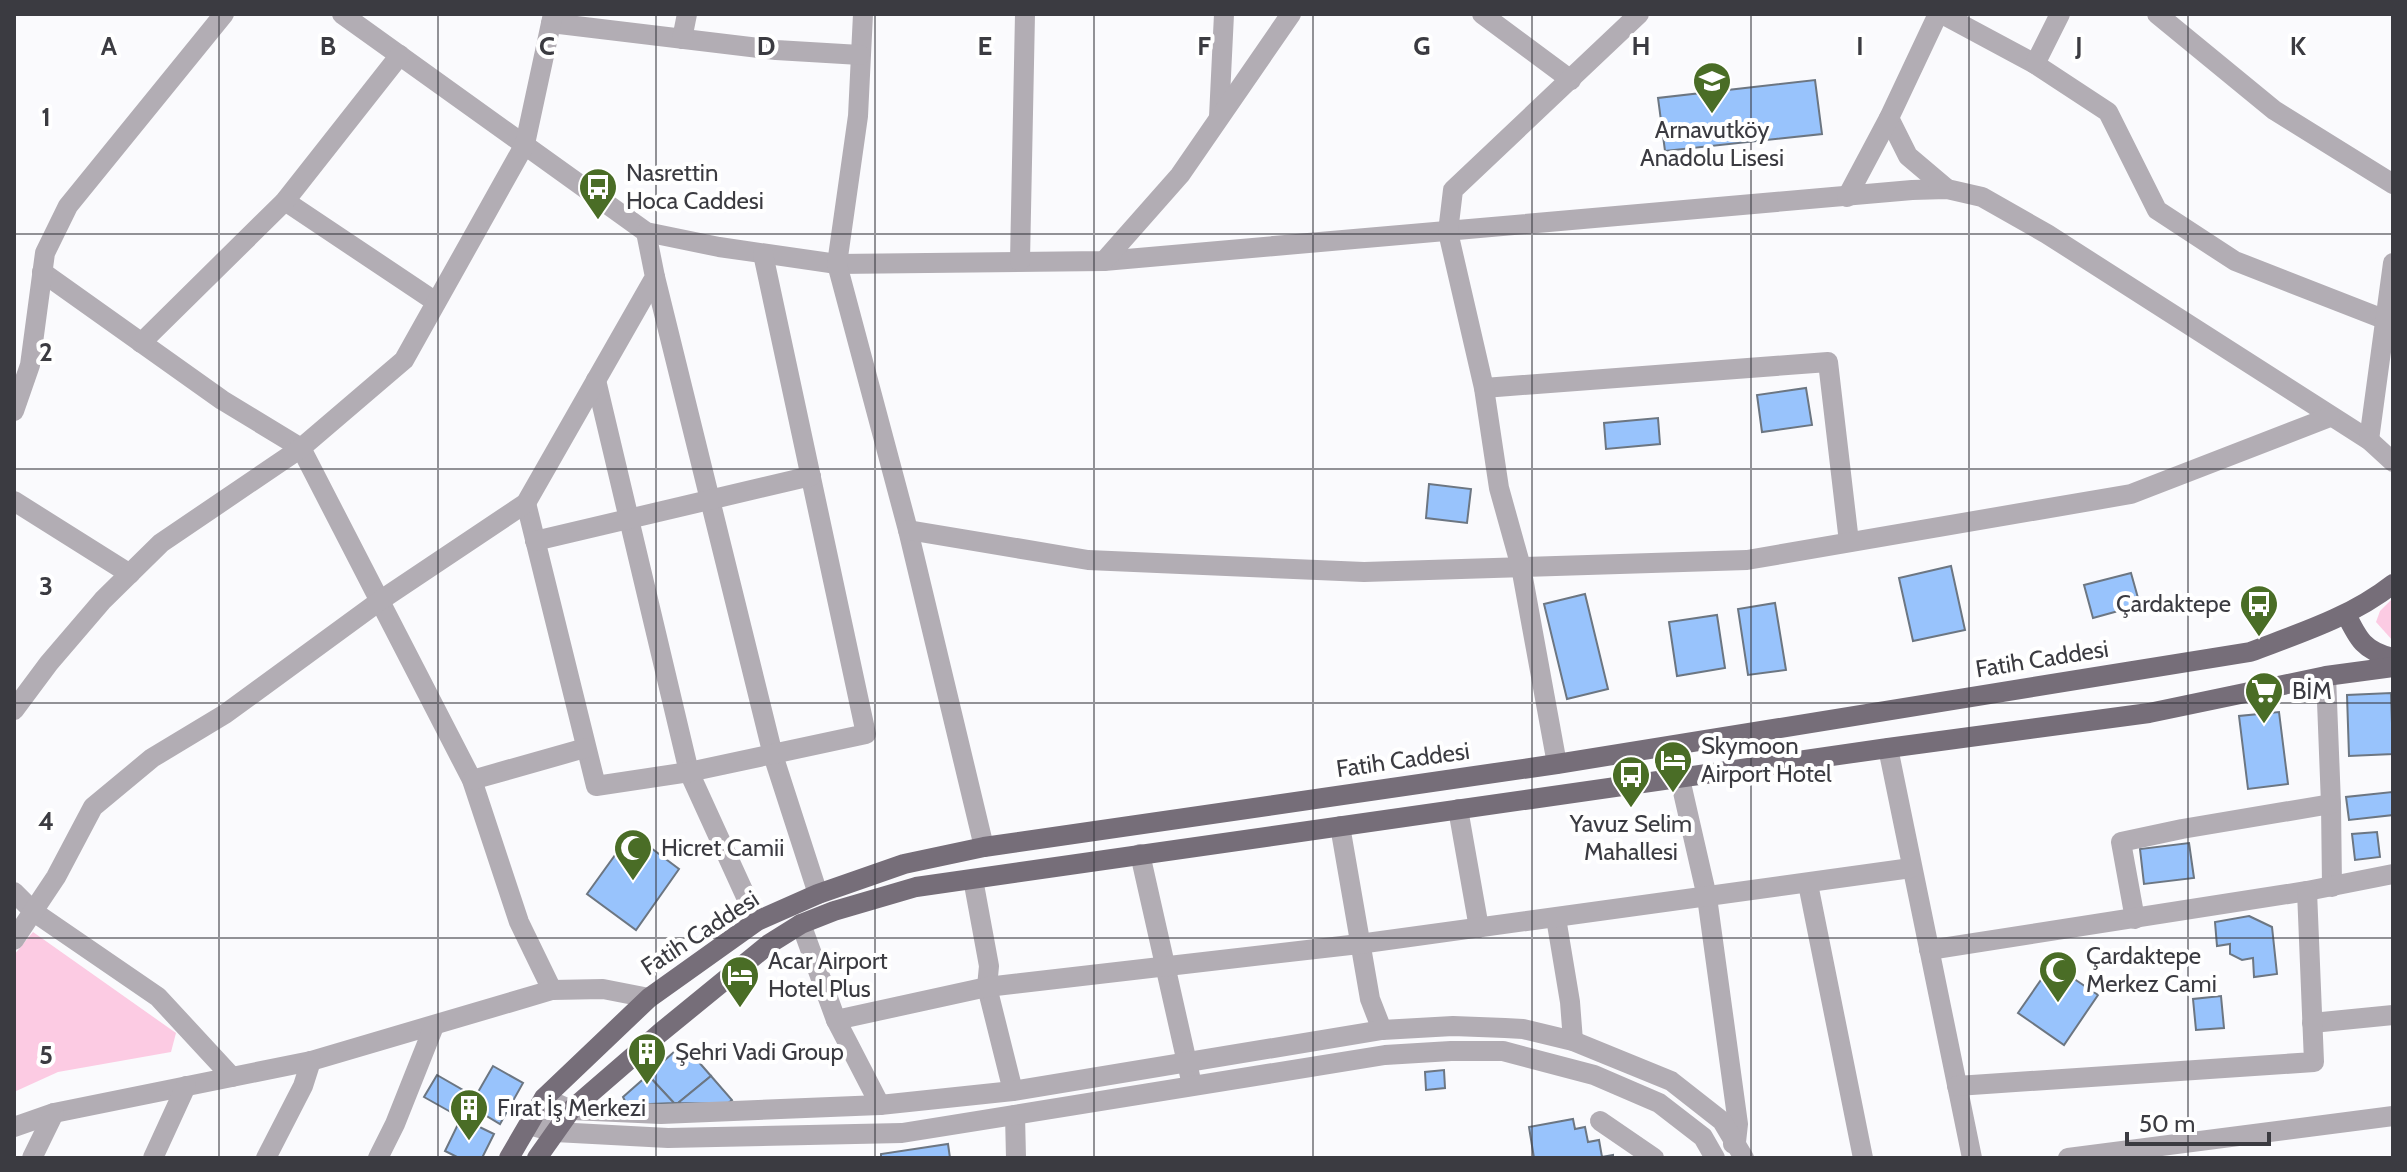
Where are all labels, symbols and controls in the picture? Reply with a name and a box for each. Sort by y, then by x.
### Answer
text: A [101,30,118,62]
text: B [320,30,336,62]
text: C [539,30,555,62]
text: D [757,30,775,62]
text: E [978,30,992,62]
text: F [1197,30,1211,62]
text: G [1413,30,1431,62]
text: H [1632,30,1650,62]
text: I [1856,30,1864,62]
text: J [2074,30,2083,62]
text: K [2290,30,2307,62]
school or university icon: Arnavutköy Anadolu Lisesi [1691,60,1733,115]
text: 1 [41,101,51,133]
place label: Arnavutköy Anadolu Lisesi [1640,115,1784,172]
place label: Nasrettin Hoca Caddesi [626,158,764,215]
bus stop icon: Nasrettin Hoca Caddesi [577,166,619,221]
text: 2 [39,336,53,368]
text: 3 [39,570,53,602]
bus stop icon: Çardaktepe [2238,583,2280,638]
place label: Çardaktepe [2116,589,2231,618]
street label: Fatih Caddesi [1973,634,2111,683]
supermarket icon: BİM [2243,670,2285,725]
place label: BİM [2292,676,2332,705]
place label: Skymoon Airport Hotel [1701,731,1832,788]
street label: Fatih Caddesi [1334,736,1471,783]
hotel icon: Skymoon Airport Hotel [1652,739,1694,794]
bus stop icon: Yavuz Selim Mahallesi [1610,754,1652,809]
text: 4 [38,805,54,837]
place label: Yavuz Selim Mahallesi [1569,809,1692,866]
mosque icon: Hicret Camii [612,827,654,882]
place label: Hicret Camii [661,833,784,862]
street label: Fatih Caddesi [636,884,764,981]
place label: Çardaktepe Merkez Cami [2086,941,2217,998]
place label: Acar Airport Hotel Plus [768,946,888,1003]
mosque icon: Çardaktepe Merkez Cami [2037,949,2079,1004]
hotel icon: Acar Airport Hotel Plus [719,954,761,1009]
building icon: Şehri Vadi Group [626,1031,668,1086]
place label: Şehri Vadi Group [675,1037,844,1066]
text: 5 [39,1039,53,1071]
building icon: Fırat İş Merkezi [448,1087,490,1142]
place label: Fırat İş Merkezi [497,1093,646,1122]
scale bar [2127,1096,2269,1146]
text: 50 m [2139,1109,2195,1138]

